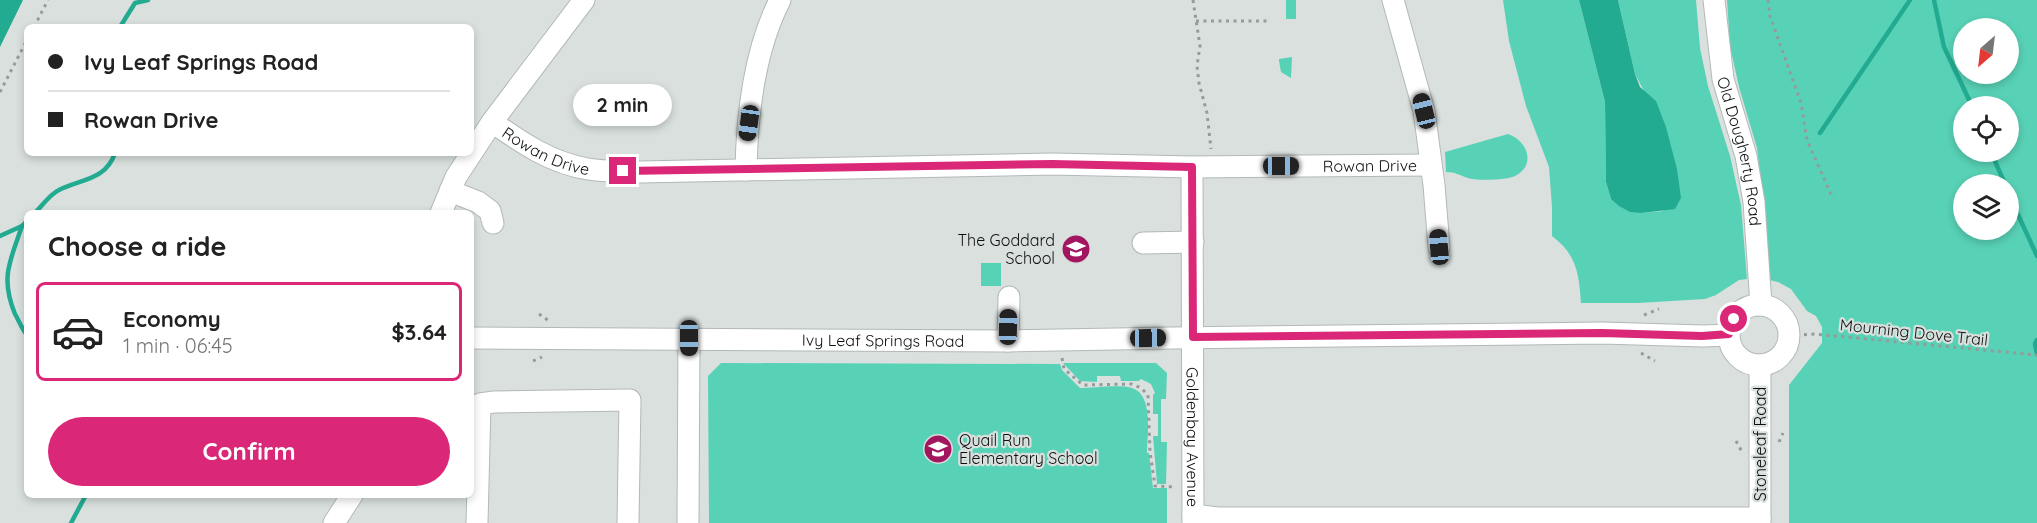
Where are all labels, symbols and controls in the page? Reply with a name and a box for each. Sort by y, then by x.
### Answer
north arrow [1953,18,2019,84]
map controls [1953,18,2019,240]
text: Ivy Leaf Springs Road [84,48,318,76]
street label: Old Dougherty Road [1713,74,1766,227]
callout: 2 min [574,84,672,126]
car [1411,91,1437,131]
text: 2 min [596,92,649,117]
button: locate [1953,96,2019,162]
car [738,104,760,142]
text: Rowan Drive [84,106,219,134]
street label: Rowan Drive [499,122,591,179]
street label: Rowan Drive [1323,155,1417,176]
route end [609,157,636,184]
car [1263,157,1299,175]
button: layers [1953,174,2019,240]
car [1428,228,1450,266]
text: Choose a ride [48,229,226,263]
place label: The Goddard School [957,230,1055,268]
school or university icon: The Goddard School [1060,233,1092,265]
icon: car [51,305,105,359]
text: Economy [123,305,221,333]
route start [1720,305,1747,332]
car [999,309,1017,345]
street label: Mourning Dove Trail [1839,314,1989,350]
text: $3.64 [391,318,447,346]
car [680,320,698,356]
car [1130,329,1166,347]
street label: Ivy Leaf Springs Road [802,330,964,351]
text: 1 min · 06:45 [123,333,233,358]
street label: Goldenbay Avenue [1183,367,1203,507]
street label: Stoneleaf Road [1750,387,1770,501]
button: Confirm [48,417,450,486]
place label: Quail Run Elementary School [959,430,1098,468]
school or university icon: Quail Run Elementary School [922,433,954,465]

